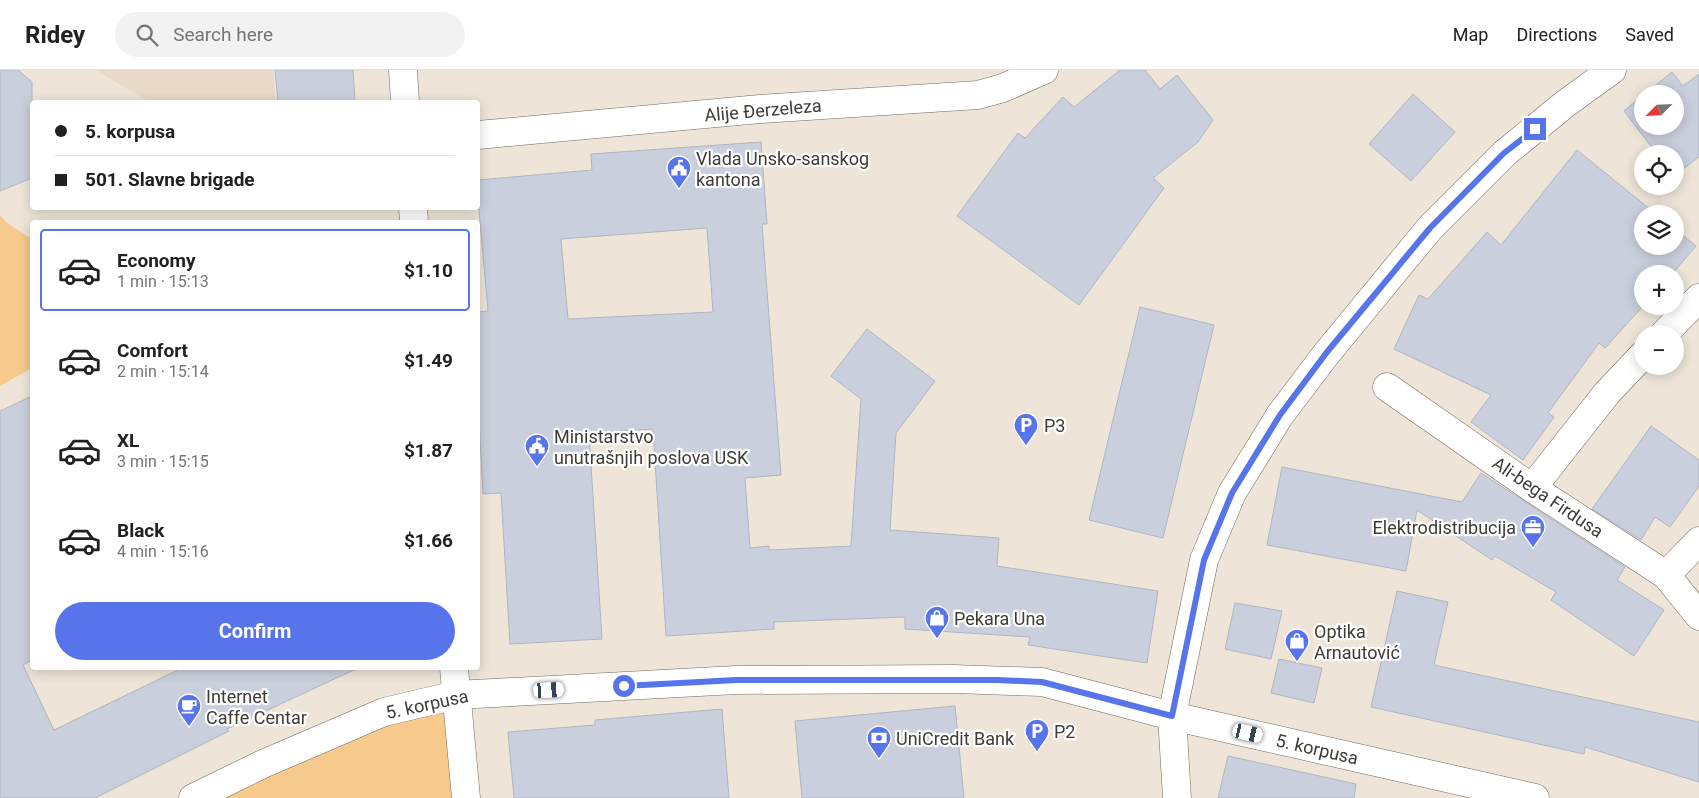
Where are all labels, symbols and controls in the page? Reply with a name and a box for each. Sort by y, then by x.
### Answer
search box [115,12,465,57]
text: Ridey [25,21,85,49]
icon: search [133,21,161,49]
text: Search here [173,23,273,46]
text: Map [1453,24,1488,45]
text: Directions [1516,24,1597,45]
text: Saved [1625,24,1674,45]
north arrow [1634,85,1684,135]
map controls [1634,85,1684,375]
street label: Alije Đerzeleza [704,94,822,126]
route end [1524,118,1546,140]
text: 5. korpusa [85,120,175,143]
button: locate [1634,145,1684,195]
place label: Vlada Unsko-sanskog kantona [696,148,869,190]
public building icon: Vlada Unsko-sanskog kantona [666,155,692,189]
text: 501. Slavne brigade [85,168,255,191]
button: layers [1634,205,1684,255]
icon: car [57,248,102,293]
text: Economy [117,249,196,272]
text: $1.10 [404,259,453,282]
button: + [1634,265,1684,315]
text: 1 min · 15:13 [117,272,209,291]
button: − [1634,325,1684,375]
icon: car [57,338,102,383]
text: Comfort [117,339,188,362]
text: $1.49 [404,349,453,372]
text: 2 min · 15:14 [117,362,209,381]
parking icon: P3 [1013,412,1039,446]
place label: P3 [1044,415,1065,436]
place label: Ministarstvo unutrašnjih poslova USK [554,426,749,468]
icon: car [57,428,102,473]
text: XL [117,429,139,452]
public building icon: Ministarstvo unutrašnjih poslova USK [524,433,550,467]
text: $1.87 [404,439,453,462]
text: 3 min · 15:15 [117,452,209,471]
street label: Ali-bega Firdusa [1489,452,1607,542]
office icon: Elektrodistribucija [1520,514,1546,548]
place label: Elektrodistribucija [1373,517,1516,538]
icon: car [57,518,102,563]
text: Black [117,519,164,542]
text: $1.66 [404,529,453,552]
text: 4 min · 15:16 [117,542,209,561]
button: Confirm [55,602,455,660]
shop icon: Pekara Una [924,605,950,639]
place label: Pekara Una [954,608,1045,629]
place label: Optika Arnautović [1314,621,1400,663]
shop icon: Optika Arnautović [1284,628,1310,662]
route start [613,675,635,697]
car [533,682,564,698]
street label: 5. korpusa [384,685,470,723]
place label: Internet Caffe Centar [206,686,307,728]
cafe icon: Internet Caffe Centar [176,693,202,727]
parking icon: P2 [1024,718,1050,752]
place label: P2 [1054,721,1075,742]
car [1231,722,1264,744]
bank icon: UniCredit Bank [866,725,892,759]
place label: UniCredit Bank [896,728,1015,749]
street label: 5. korpusa [1274,729,1360,769]

